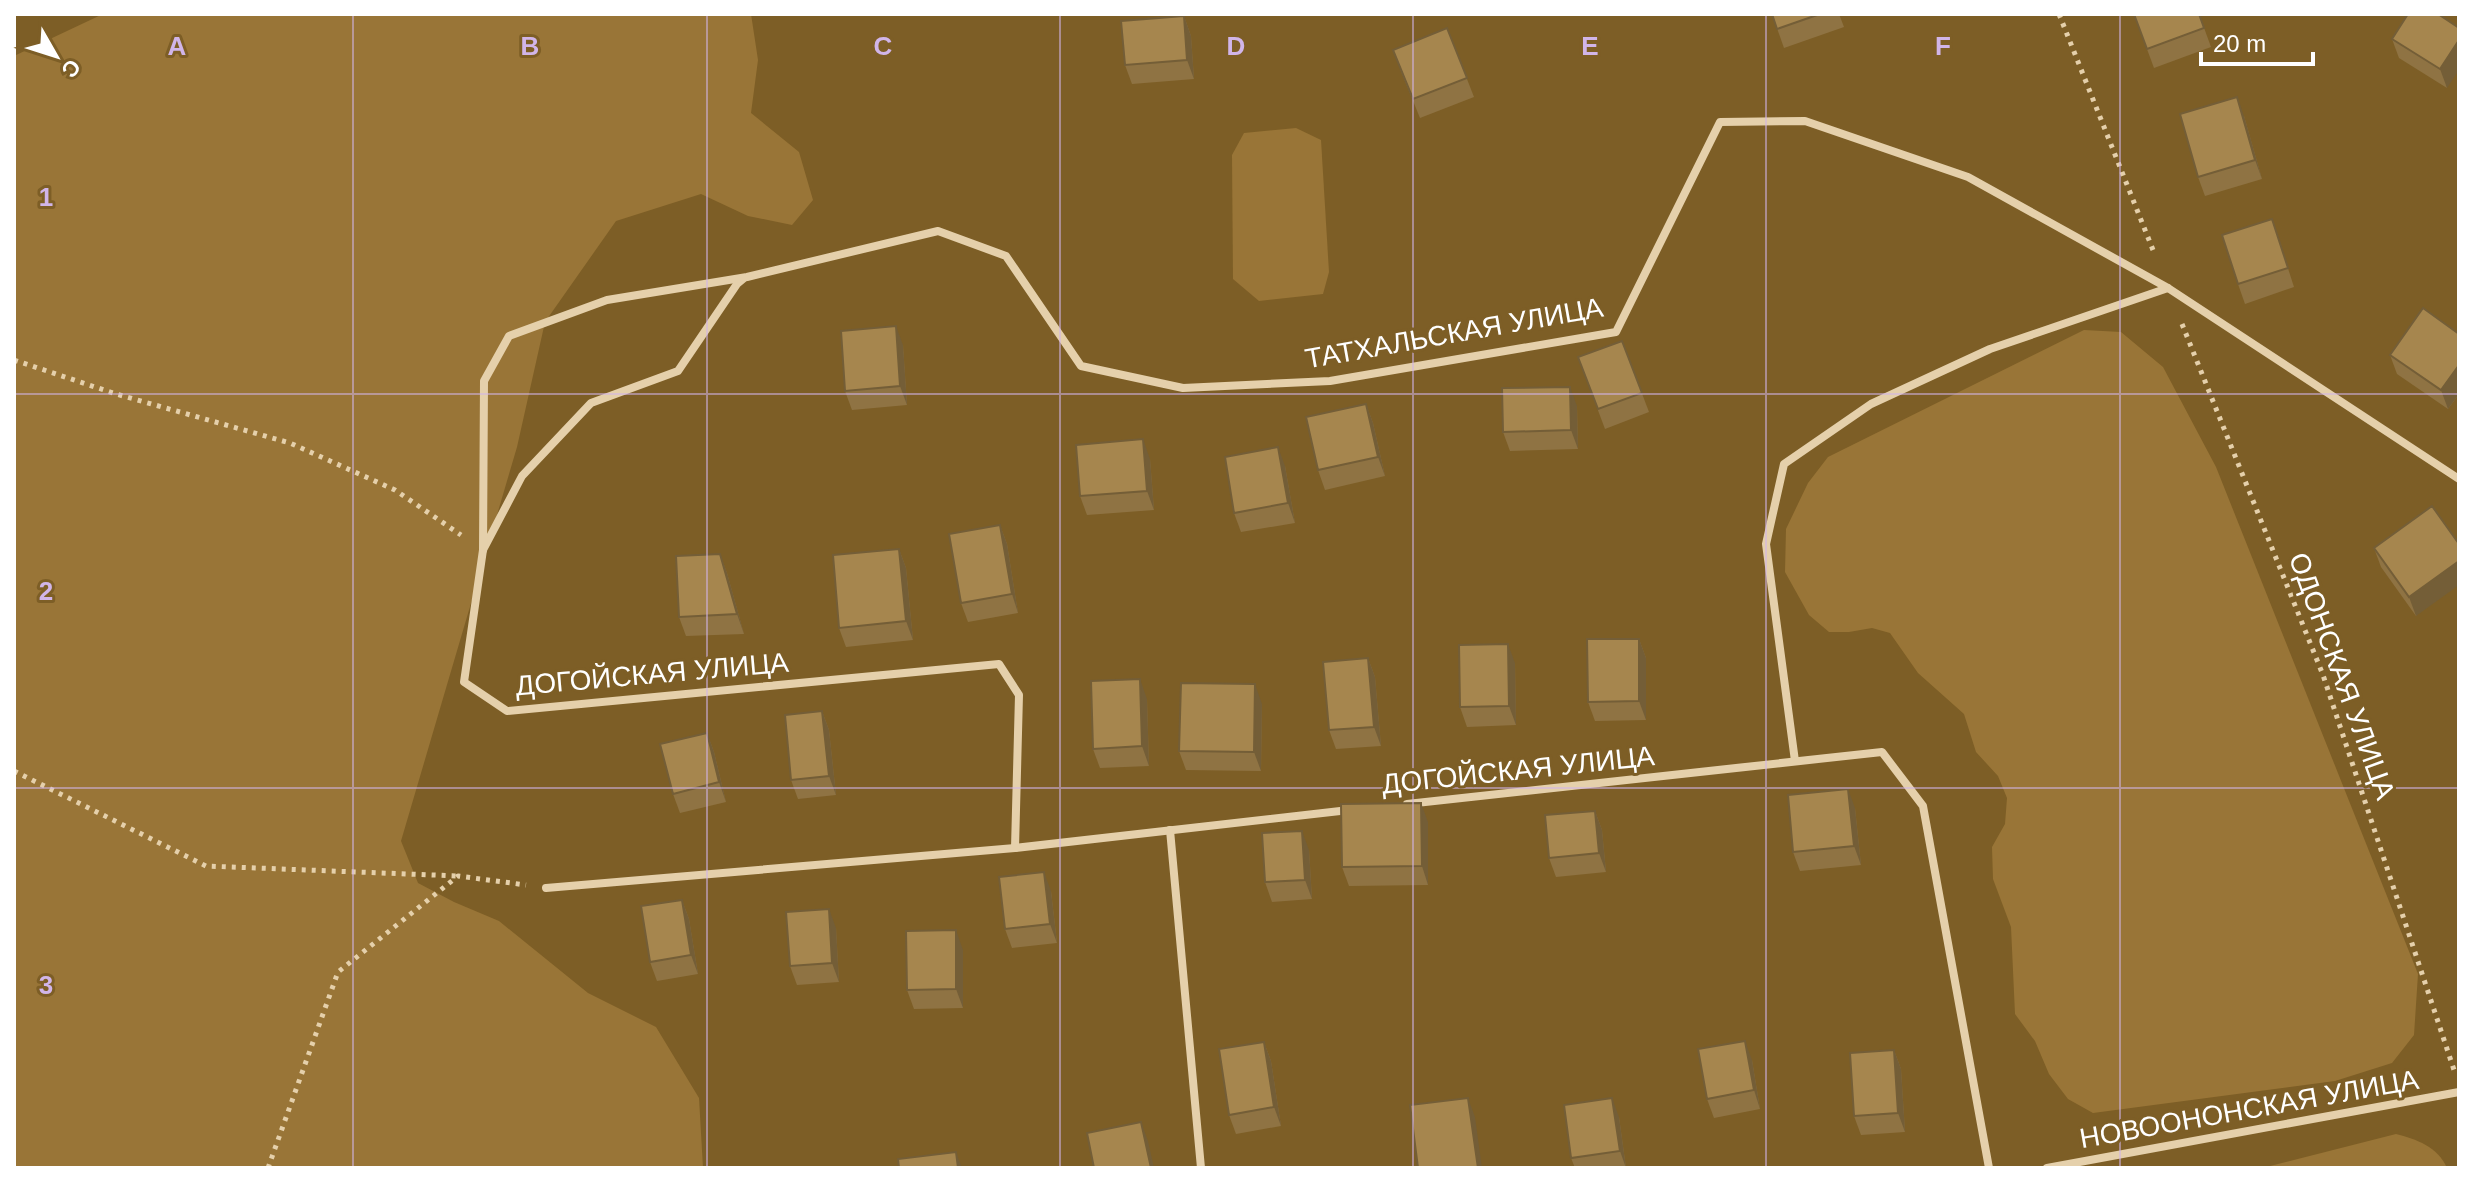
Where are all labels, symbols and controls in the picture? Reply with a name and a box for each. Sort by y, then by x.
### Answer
north arrow [16,16,96,96]
scale bar [2201,16,2313,66]
text: 20 m [2213,30,2266,57]
text: A [168,31,187,61]
text: B [521,31,539,61]
text: C [874,31,893,61]
text: D [1227,31,1245,61]
text: E [1581,31,1599,61]
text: F [1935,31,1951,61]
text: С [56,54,86,82]
text: 1 [39,182,53,212]
street label: ТАТХАЛЬСКАЯ УЛИЦА [1303,291,1606,374]
street label: ОДОНСКАЯ УЛИЦА [2283,548,2401,804]
text: 2 [39,576,53,606]
street label: ДОГОЙСКАЯ УЛИЦА [514,647,790,701]
street label: ДОГОЙСКАЯ УЛИЦА [1380,740,1656,800]
text: 3 [39,970,53,1000]
street label: НОВООНОНСКАЯ УЛИЦА [2077,1064,2421,1154]

